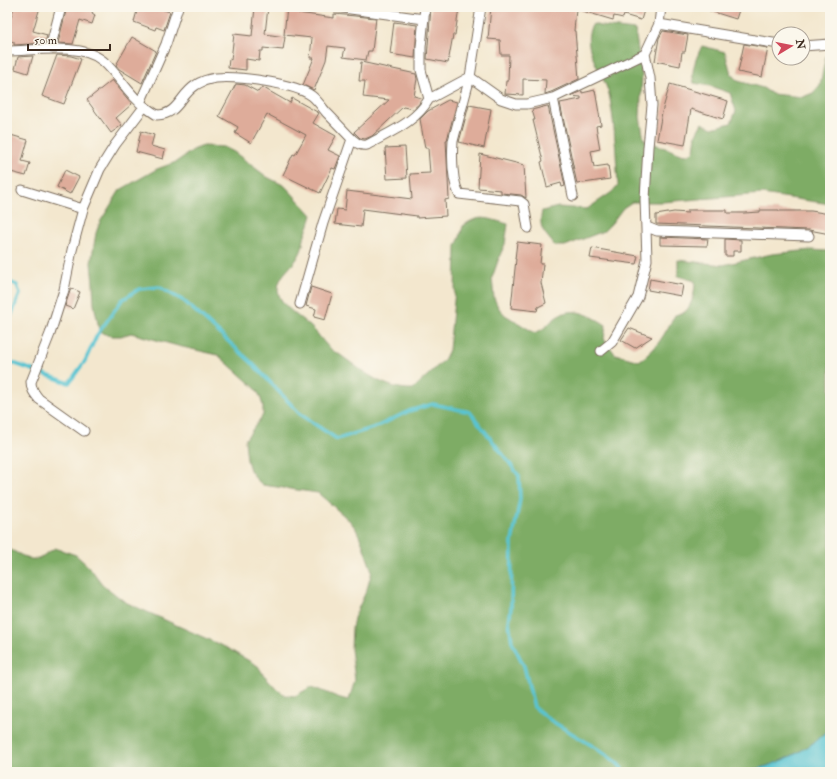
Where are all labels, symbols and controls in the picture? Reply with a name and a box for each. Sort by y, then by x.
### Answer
scale bar [28,26,110,52]
north arrow [771,26,811,66]
text: 50 m [34,33,58,48]
text: N [793,37,808,51]

